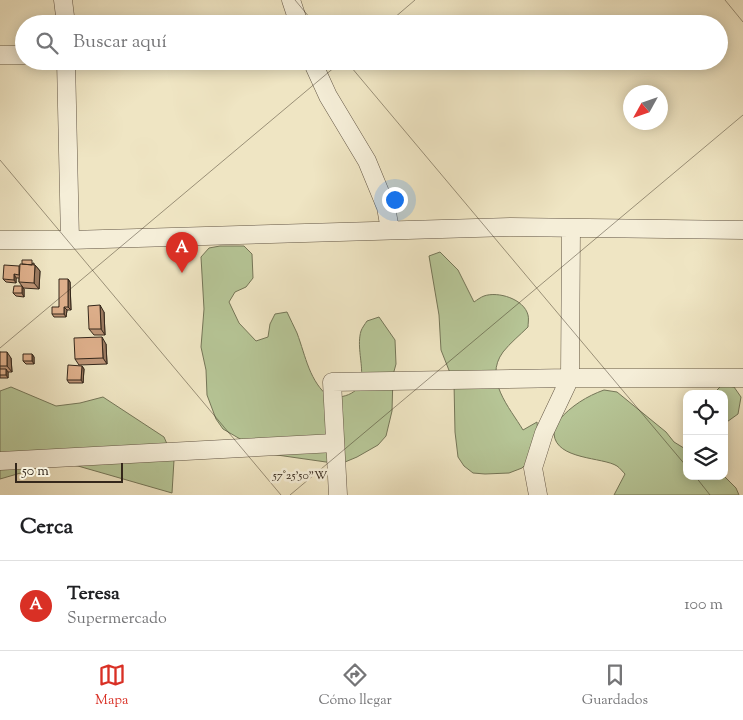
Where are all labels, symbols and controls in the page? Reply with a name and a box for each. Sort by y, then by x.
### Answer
search box [15,15,728,70]
icon: search [33,29,61,57]
text: Buscar aquí [73,29,167,56]
north arrow [623,85,668,130]
your location [382,187,408,213]
pin: A [166,232,198,273]
map controls [683,390,728,480]
button: locate [683,390,728,435]
button: layers [683,435,728,480]
scale bar [15,460,122,483]
text: 50 m [22,462,49,482]
text: 57°25'50"W [272,467,328,485]
text: Cerca [20,513,73,543]
text: Teresa [67,581,120,608]
text: A [30,594,43,617]
text: 100 m [684,594,723,617]
text: Supermercado [67,608,167,631]
tab: Mapa [95,661,128,711]
tab: Cómo llegar [319,661,392,711]
tab: Guardados [582,661,648,711]

